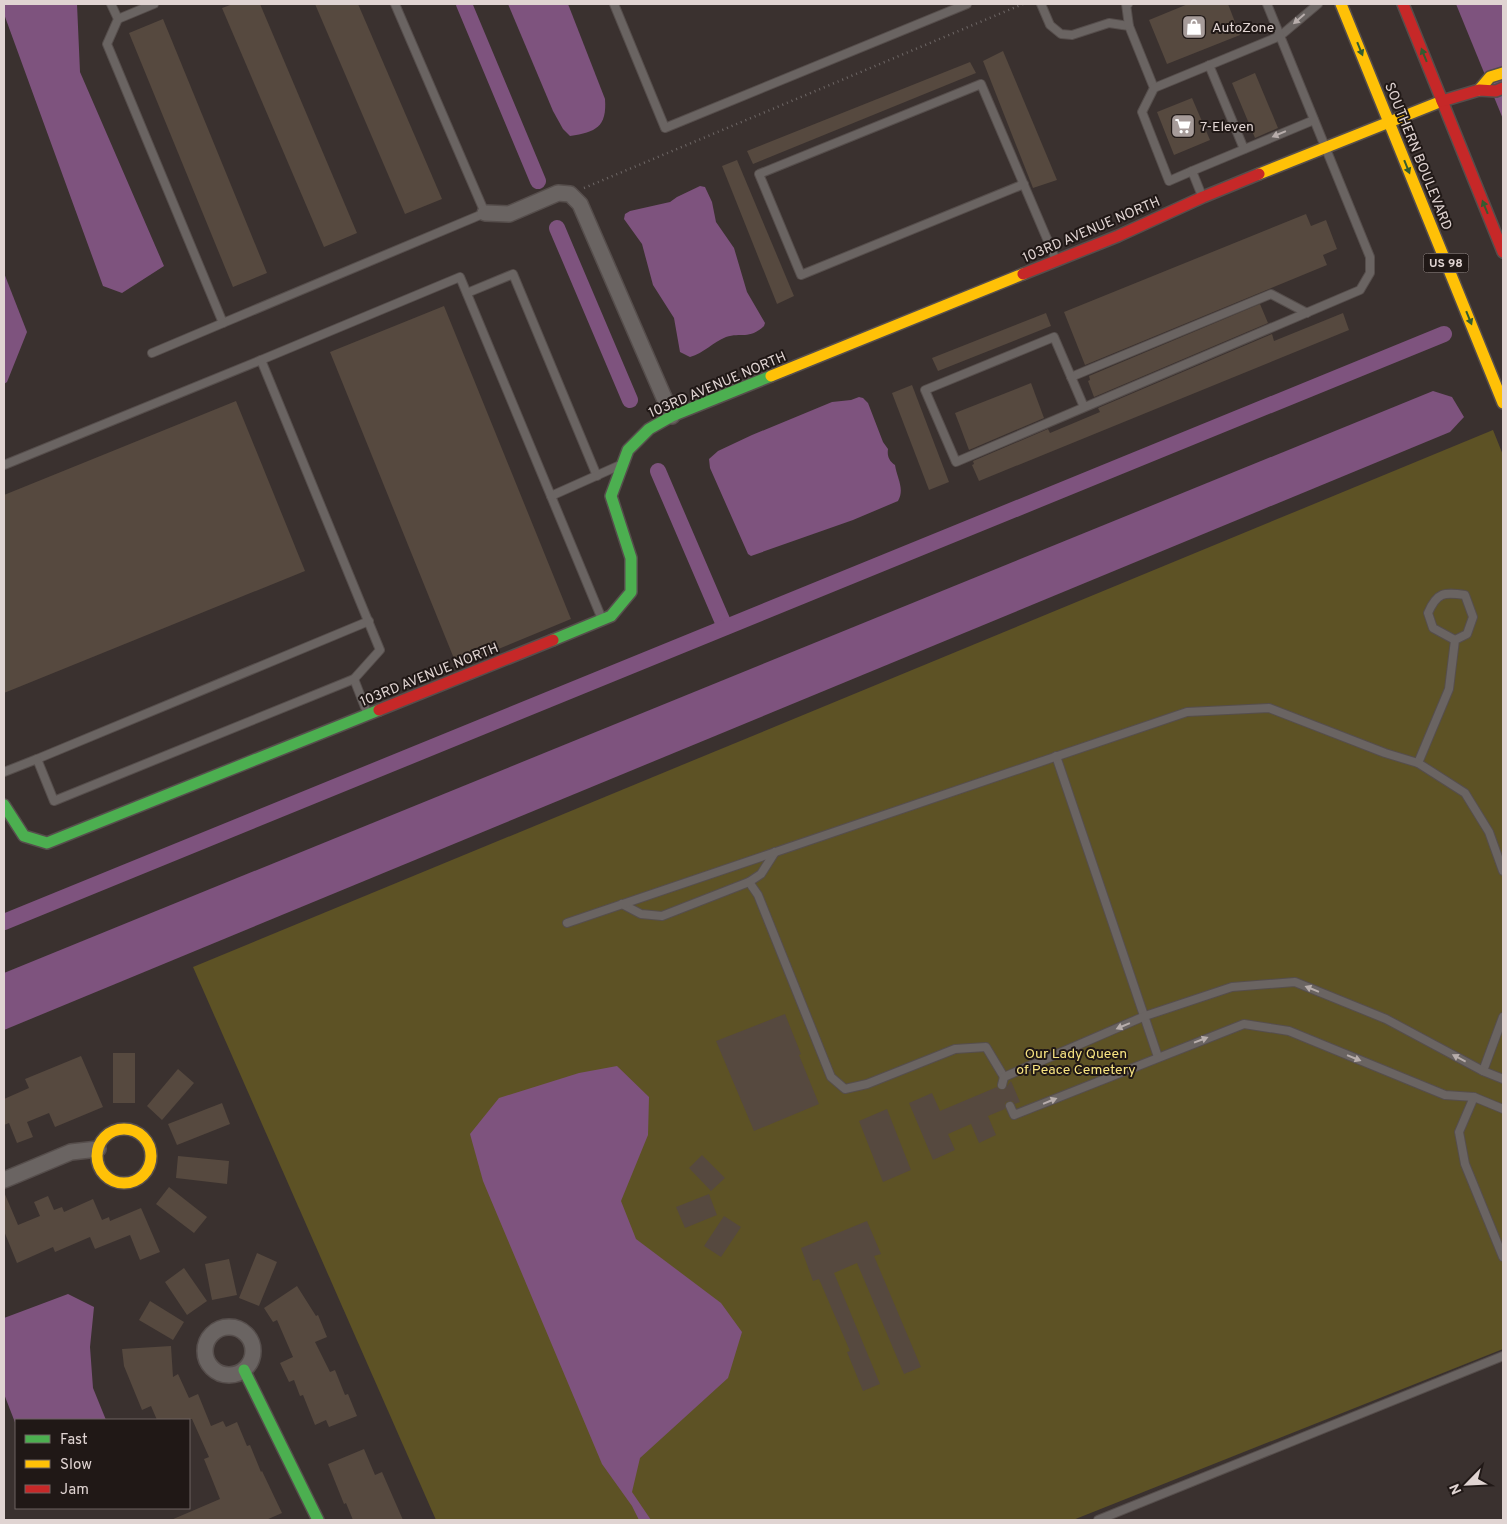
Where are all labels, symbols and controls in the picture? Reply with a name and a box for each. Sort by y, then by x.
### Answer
shop icon: AutoZone [1181,14,1207,40]
one-way arrow [1292,14,1305,25]
place label: AutoZone [1212,20,1274,37]
one-way arrow [1356,42,1364,56]
one-way arrow [1419,48,1427,62]
street label: SOUTHERN BOULEVARD [1380,80,1455,233]
supermarket icon: 7-Eleven [1170,113,1196,139]
place label: 7-Eleven [1200,119,1254,136]
one-way arrow [1272,131,1286,139]
one-way arrow [1404,160,1412,174]
street label: 103RD AVENUE NORTH [1020,194,1163,267]
one-way arrow [1481,199,1489,214]
road number: US 98 [1424,254,1468,272]
one-way arrow [1465,311,1473,325]
street label: 103RD AVENUE NORTH [646,349,789,422]
street label: 103RD AVENUE NORTH [358,640,501,711]
one-way arrow [1305,985,1320,992]
one-way arrow [1116,1022,1130,1030]
one-way arrow [1194,1036,1208,1044]
park label: Our Lady Queen of Peace Cemetery [1016,1046,1136,1079]
one-way arrow [1347,1054,1361,1062]
one-way arrow [1452,1054,1466,1062]
one-way arrow [1043,1097,1058,1105]
legend [15,1419,190,1509]
text: Fast [60,1431,88,1450]
text: Slow [60,1456,92,1475]
north arrow [1442,1459,1492,1509]
text: Jam [60,1481,89,1500]
text: N [1447,1481,1466,1497]

